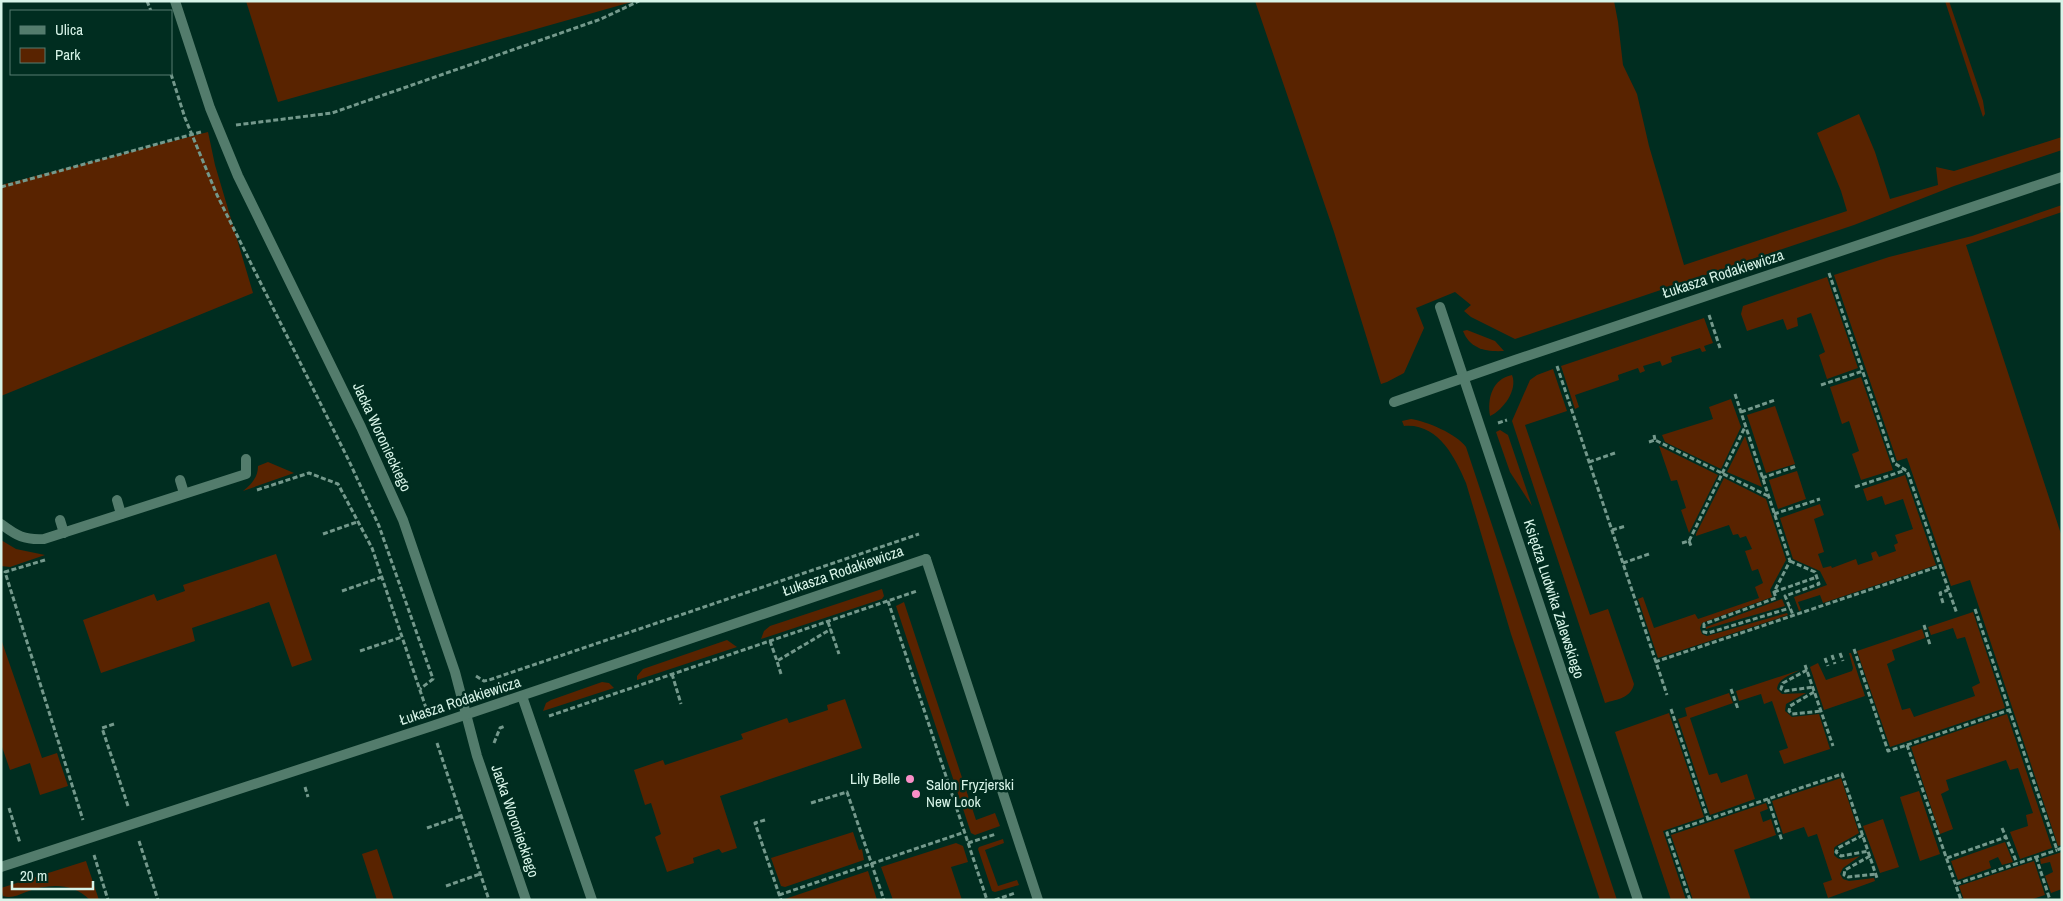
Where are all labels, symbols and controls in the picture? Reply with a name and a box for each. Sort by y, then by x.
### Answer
legend [10,10,172,75]
text: Ulica [55,19,83,40]
text: Park [55,44,81,65]
street label: Łukasza Rodakiewicza [1659,244,1786,303]
street label: Jacka Woronieckiego [348,379,417,495]
street label: Księdza Ludwika Zalewskiego [1519,517,1590,681]
street label: Łukasza Rodakiewicza [780,540,906,601]
street label: Łukasza Rodakiewicza [396,671,523,730]
street label: Jacka Woronieckiego [486,762,545,880]
place label: Lily Belle [850,768,900,789]
marker: Lily Belle [904,773,916,785]
place label: Salon Fryzjerski New Look [926,774,1014,812]
marker: Salon Fryzjerski New Look [910,788,922,800]
scale bar [12,858,94,890]
text: 20 m [20,865,47,886]

